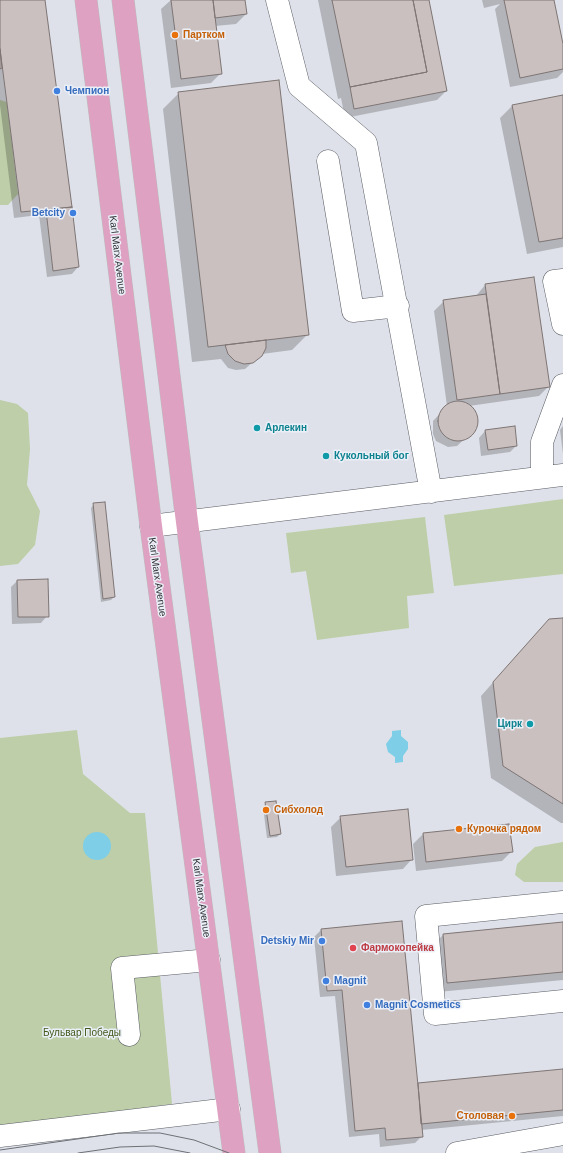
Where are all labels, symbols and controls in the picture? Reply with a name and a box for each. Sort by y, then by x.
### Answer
place label: Партком [183,29,225,41]
marker: Партком [170,30,180,40]
place label: Чемпион [65,85,109,97]
marker: Чемпион [52,86,62,96]
place label: Betcity [32,207,65,219]
marker: Betcity [68,208,78,218]
street label: Karl Marx Avenue [106,215,128,295]
place label: Арлекин [265,422,307,434]
marker: Арлекин [252,423,262,433]
place label: Кукольный бог [334,450,409,462]
marker: Кукольный бог [321,451,331,461]
street label: Karl Marx Avenue [146,537,168,617]
place label: Цирк [497,718,522,730]
marker: Цирк [525,719,535,729]
place label: Сибхолод [274,804,323,816]
marker: Сибхолод [261,805,271,815]
place label: Курочка рядом [467,823,541,835]
marker: Курочка рядом [454,824,464,834]
street label: Karl Marx Avenue [190,858,212,938]
place label: Detskiy Mir [261,935,314,947]
marker: Detskiy Mir [317,936,327,946]
place label: Фармокопейка [361,942,434,954]
marker: Фармокопейка [348,943,358,953]
place label: Magnit [334,975,366,987]
marker: Magnit [321,976,331,986]
place label: Magnit Cosmetics [375,999,461,1011]
marker: Magnit Cosmetics [362,1000,372,1010]
park label: Бульвар Победы [43,1027,121,1039]
place label: Столовая [456,1110,504,1122]
marker: Столовая [507,1111,517,1121]

